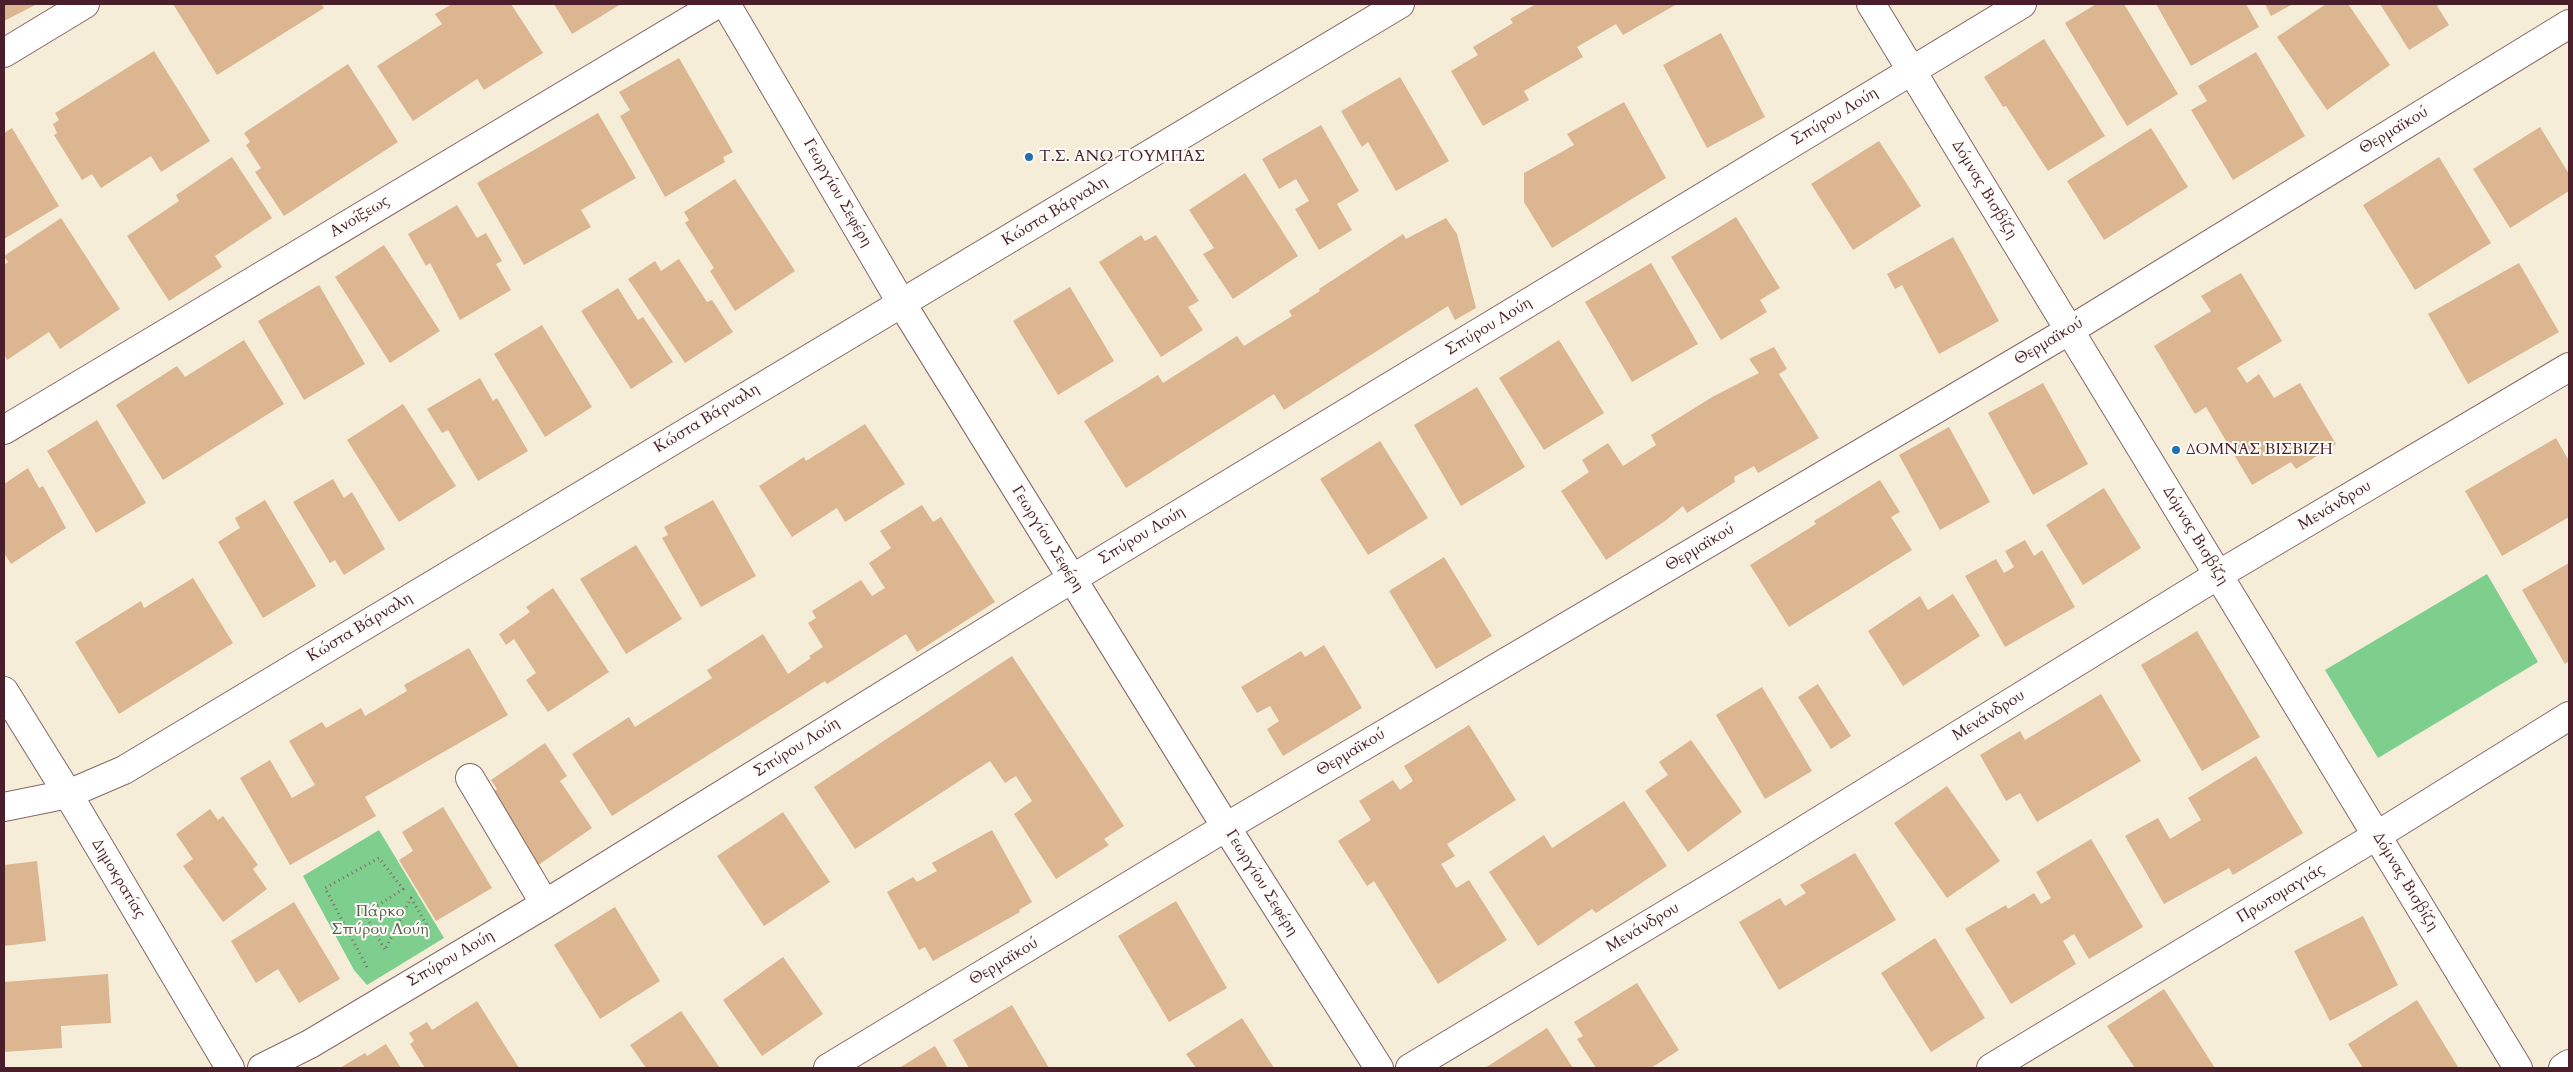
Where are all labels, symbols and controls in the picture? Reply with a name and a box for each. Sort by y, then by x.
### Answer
street label: Σπύρου Λούη [1788,84,1882,150]
street label: Θερμαϊκού [2356,103,2432,159]
street label: Γεωργίου Σεφέρη [798,136,876,250]
street label: Δόμνας Βισβίζη [1947,137,2021,243]
place label: Τ.Σ. ΑΝΩ ΤΟΥΜΠΑΣ [1039,147,1205,167]
marker: Τ.Σ. ΑΝΩ ΤΟΥΜΠΑΣ [1023,151,1035,163]
street label: Κώστα Βάρναλη [999,173,1111,251]
street label: Ανοίξεως [327,192,393,242]
street label: Σπύρου Λούη [1442,294,1536,360]
street label: Θερμαϊκού [2011,314,2087,370]
street label: Κώστα Βάρναλη [651,380,763,458]
place label: ΔΟΜΝΑΣ ΒΙΣΒΙΖΗ [2186,440,2333,460]
marker: ΔΟΜΝΑΣ ΒΙΣΒΙΖΗ [2170,444,2182,456]
street label: Μενάνδρου [2295,477,2375,535]
street label: Γεωργίου Σεφέρη [1007,482,1087,596]
street label: Δόμνας Βισβίζη [2158,483,2232,589]
street label: Σπύρου Λούη [1095,503,1189,569]
street label: Θερμαϊκού [1662,520,1738,576]
street label: Κώστα Βάρναλη [304,589,416,667]
street label: Μενάνδρου [1949,686,2029,746]
street label: Σπύρου Λούη [751,714,843,782]
street label: Θερμαϊκού [1313,725,1389,781]
street label: Γεωργίου Σεφέρη [1221,826,1301,940]
street label: Δόμνας Βισβίζη [2368,829,2442,935]
street label: Δημοκρατίας [87,836,149,922]
street label: Πρωτομαγιάς [2234,860,2328,928]
street label: Μενάνδρου [1603,899,1683,957]
park label: Πάρκο Σπύρου Λούη [332,902,428,940]
street label: Σπύρου Λούη [404,926,498,992]
street label: Θερμαϊκού [966,934,1042,990]

